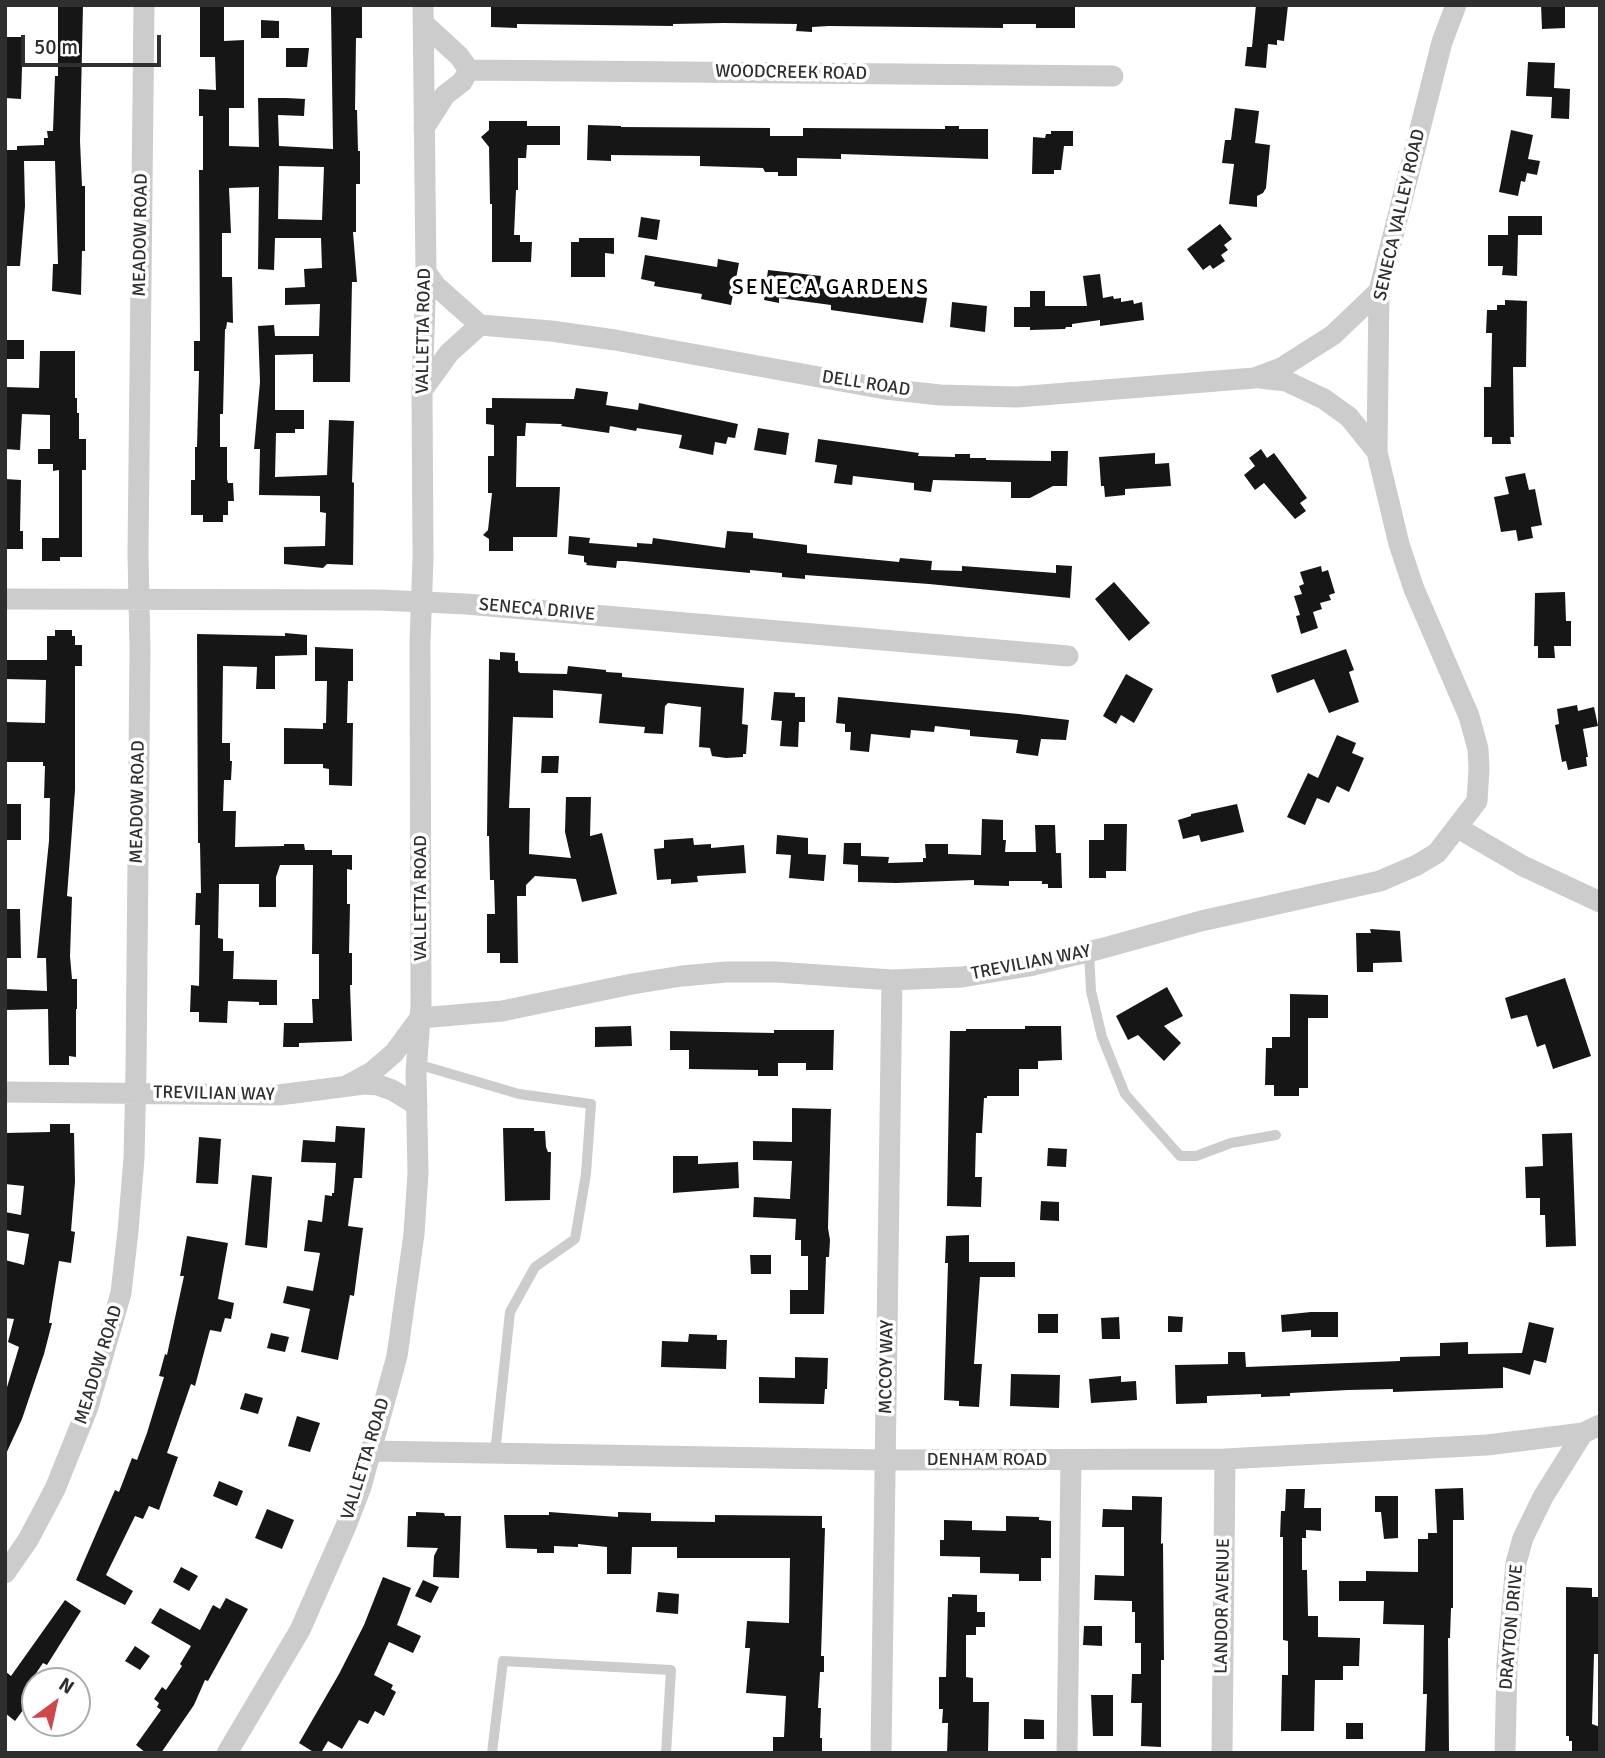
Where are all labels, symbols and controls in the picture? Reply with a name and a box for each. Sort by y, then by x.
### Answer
scale bar [24,21,164,65]
text: 50 m [34,34,78,60]
street label: WOODCREEK ROAD [715,61,867,85]
street label: SENECA VALLEY ROAD [1370,127,1430,303]
street label: MEADOW ROAD [129,173,153,297]
street label: VALLETTA ROAD [412,268,436,394]
district label: SENECA GARDENS [734,275,928,301]
street label: DELL ROAD [820,366,912,402]
street label: SENECA DRIVE [478,594,596,626]
street label: MEADOW ROAD [126,740,150,864]
street label: VALLETTA ROAD [410,835,432,961]
street label: TREVILIAN WAY [969,941,1093,985]
street label: TREVILIAN WAY [153,1082,275,1106]
street label: MEADOW ROAD [71,1303,127,1427]
street label: MCCOY WAY [875,1320,899,1414]
street label: VALLETTA ROAD [337,1396,395,1522]
street label: DENHAM ROAD [927,1449,1047,1471]
street label: LANDOR AVENUE [1211,1538,1235,1674]
street label: DRAYTON DRIVE [1496,1563,1528,1691]
north arrow [21,1667,91,1737]
text: N [54,1672,78,1700]

